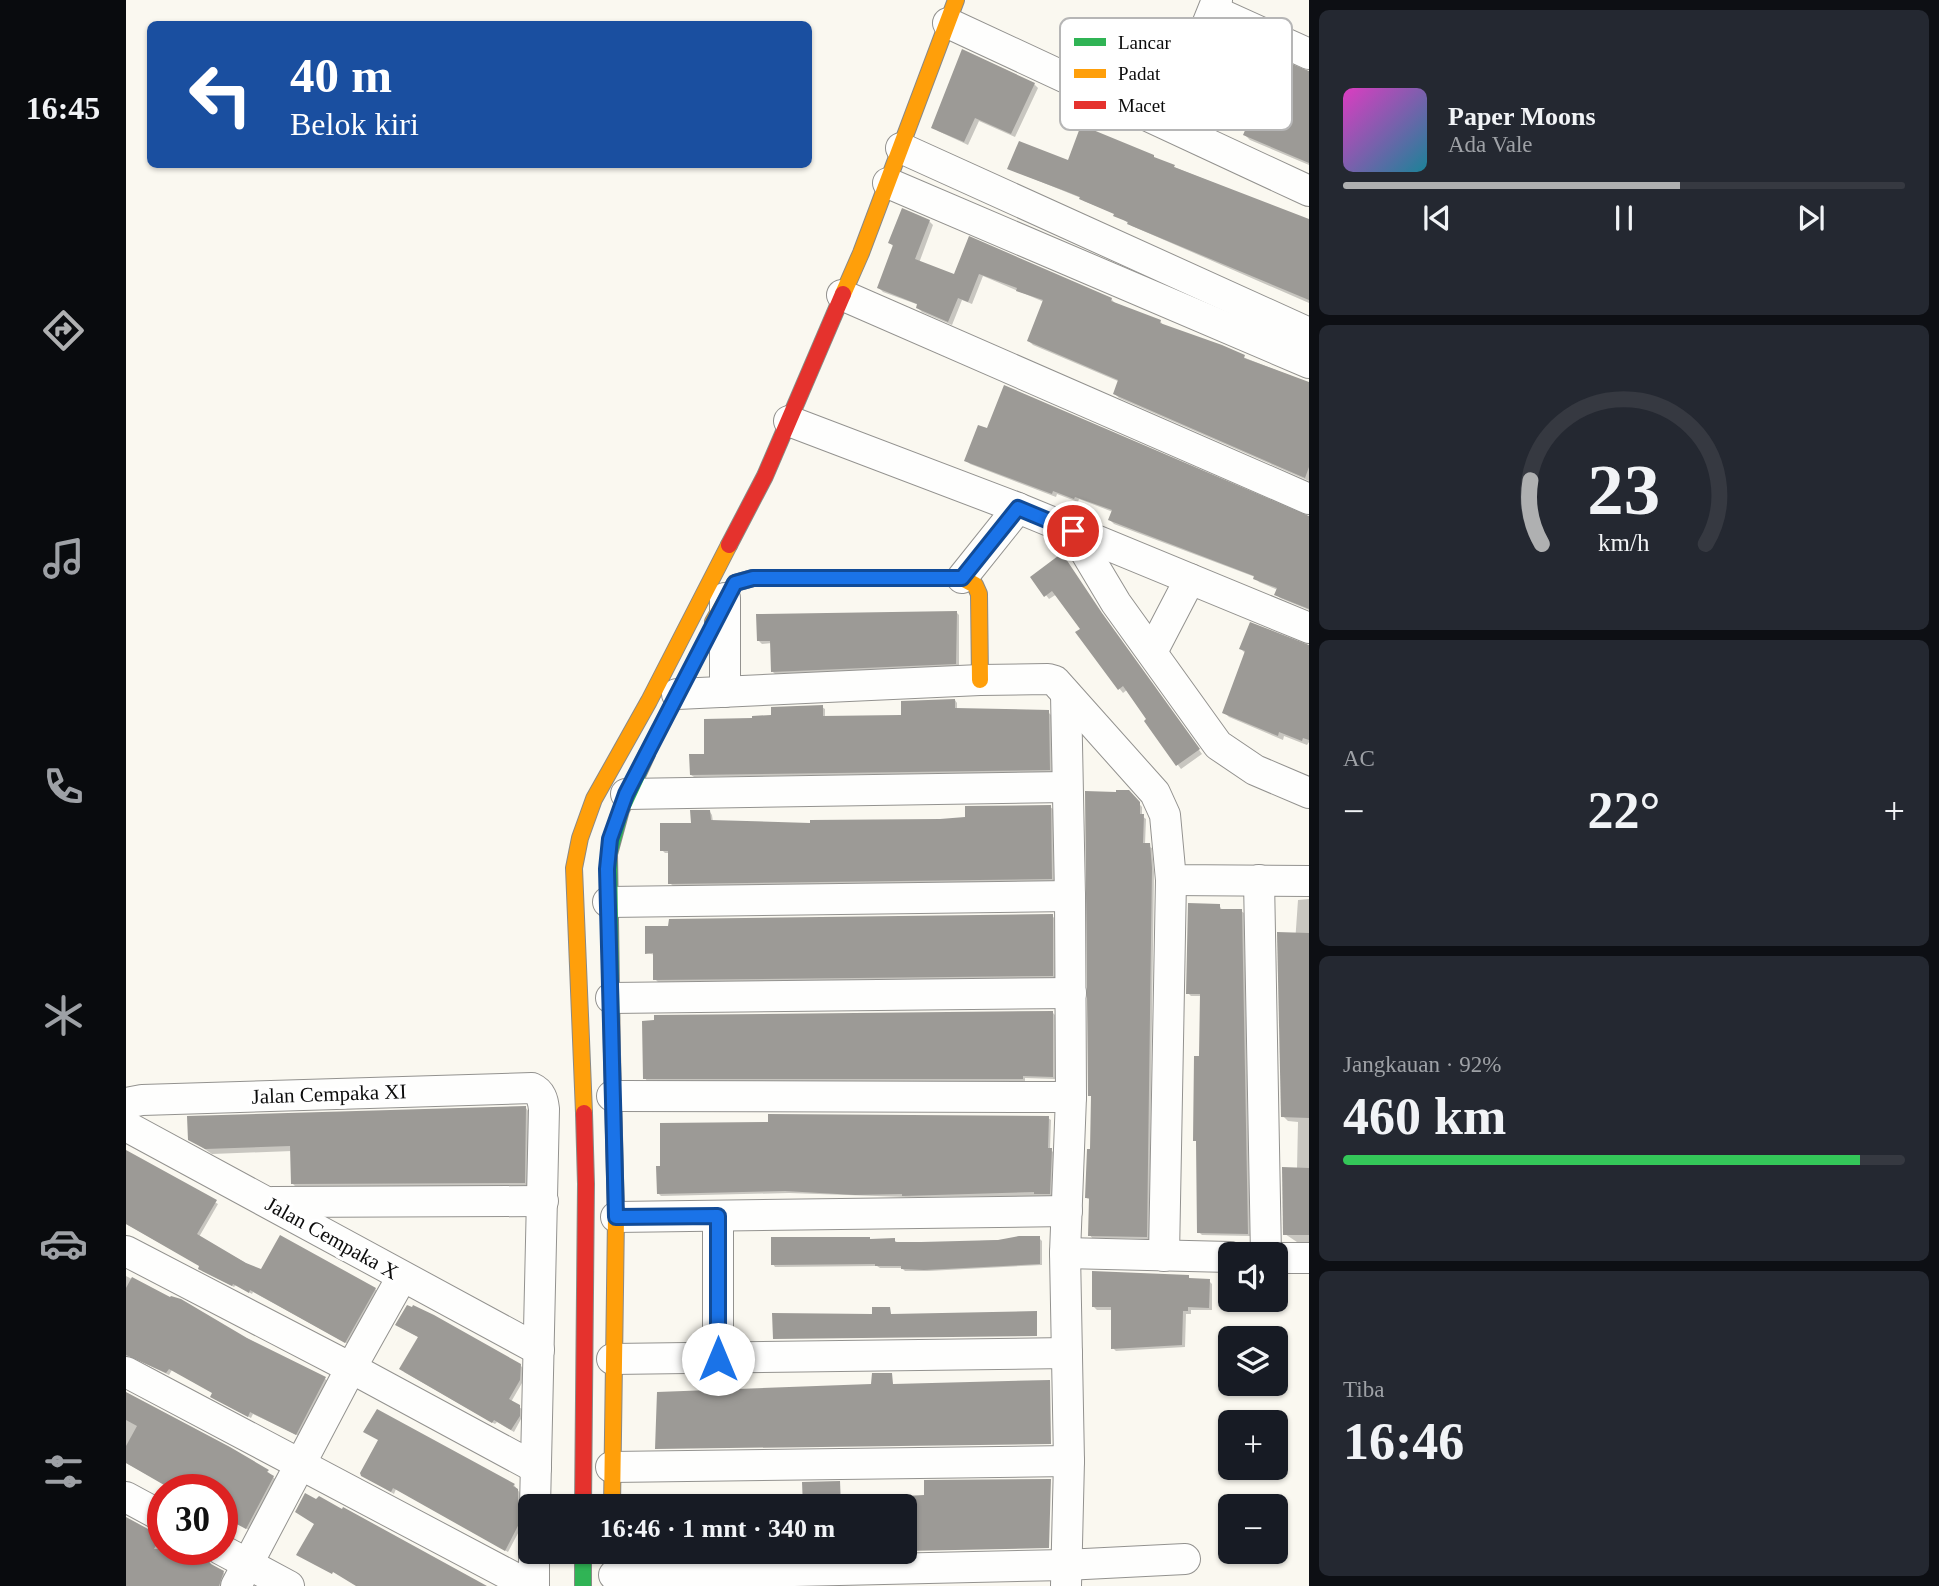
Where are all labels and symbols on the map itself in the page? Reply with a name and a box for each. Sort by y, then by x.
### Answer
legend [1060,18,1292,130]
text: Lancar [1118,32,1171,53]
text: Padat [1118,63,1161,84]
text: Macet [1118,95,1166,116]
pin [1043,501,1103,561]
street label: Jalan Cempaka XI [251,1079,407,1109]
street label: Jalan Cempaka X [261,1192,403,1284]
position arrow [681,1322,755,1396]
speed limit sign: 30 [147,1474,238,1565]

